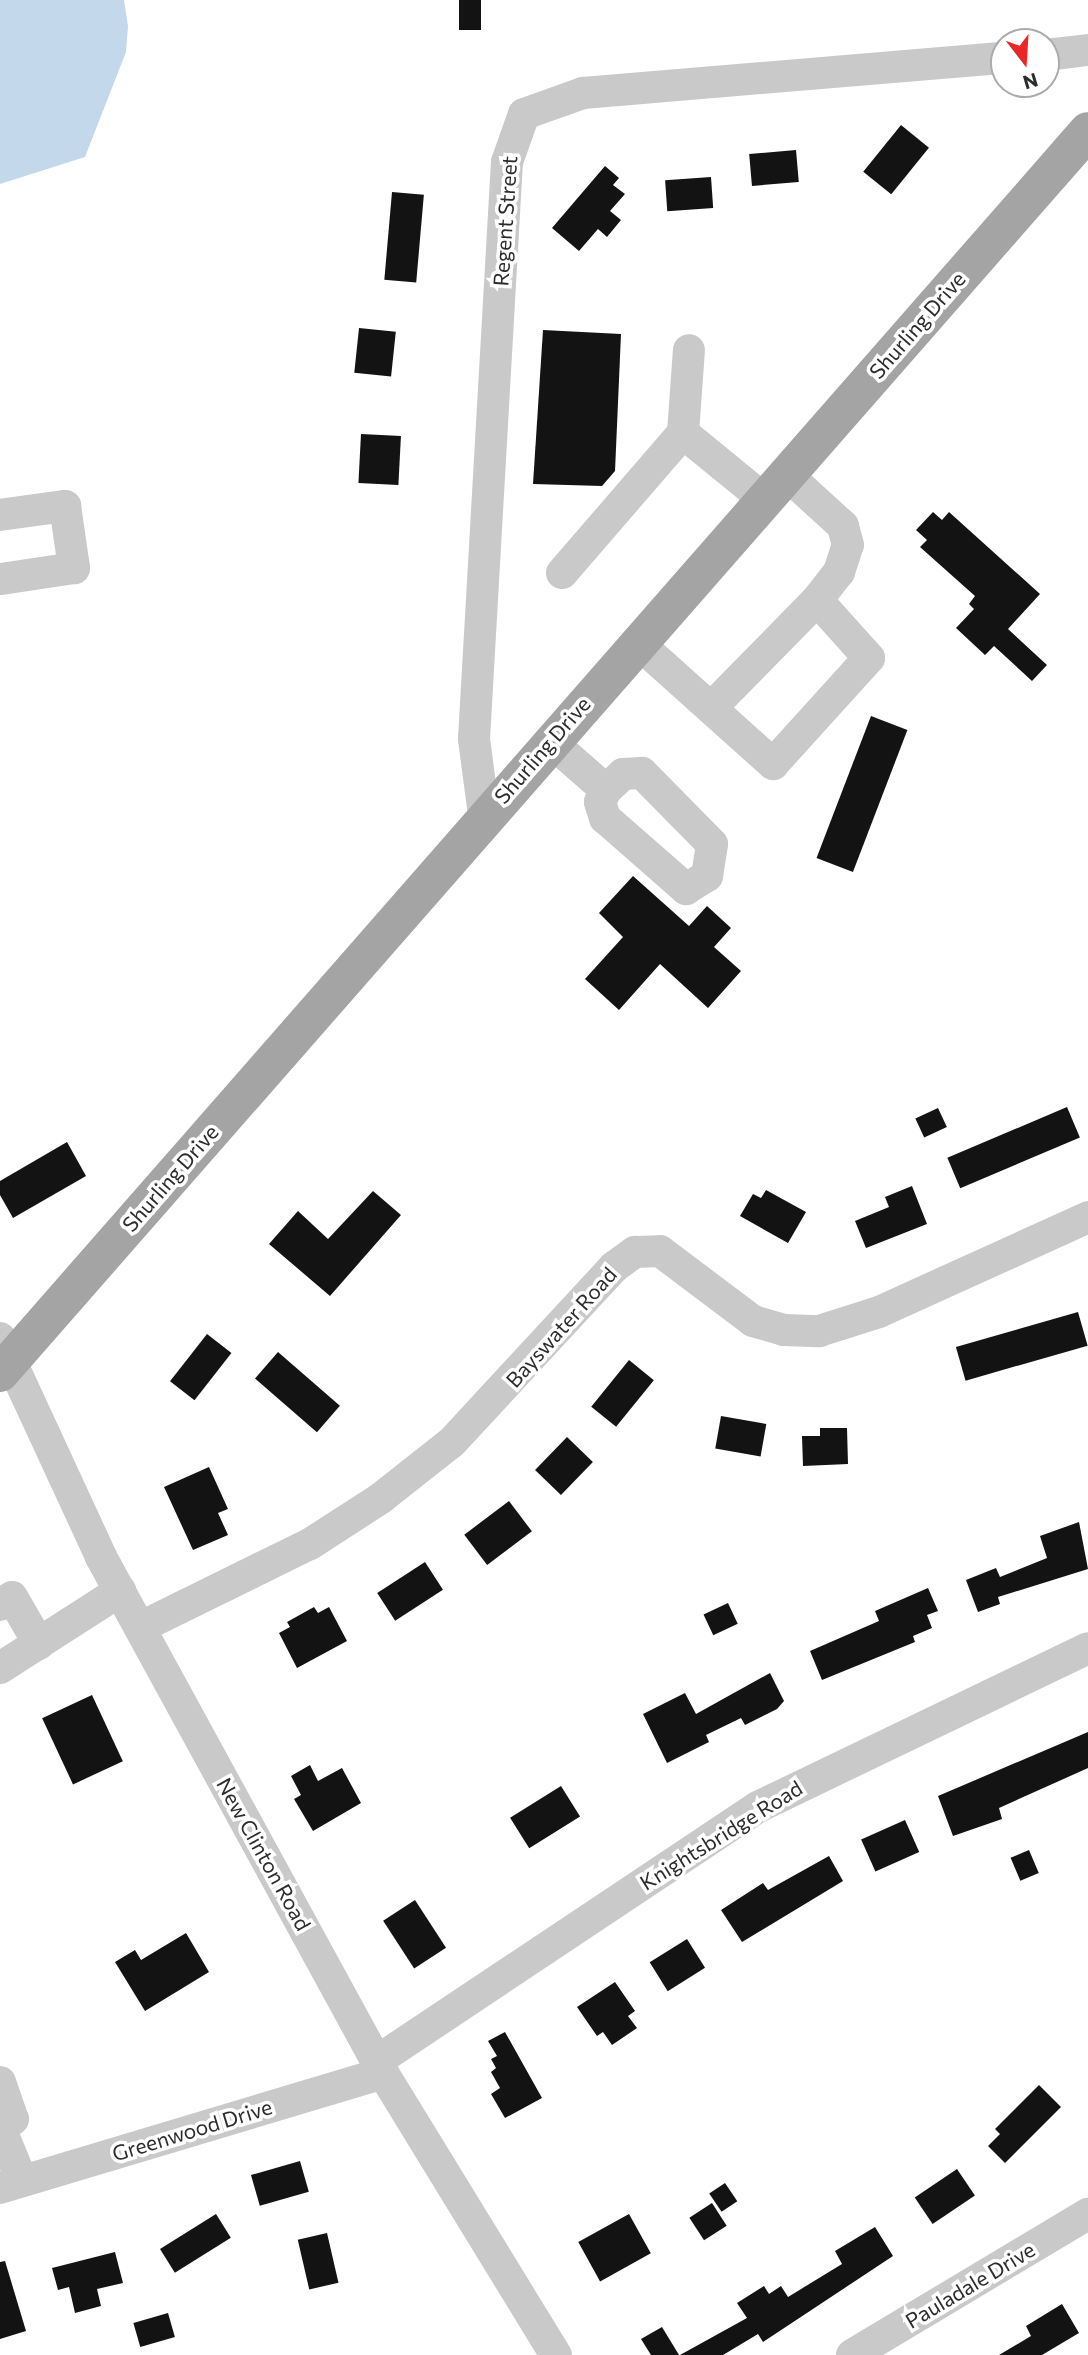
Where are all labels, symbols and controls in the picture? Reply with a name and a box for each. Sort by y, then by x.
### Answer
north arrow [990,28,1060,98]
text: N [1021,69,1041,95]
street label: Regent Street [488,155,522,287]
street label: Shurling Drive [864,266,970,384]
street label: Shurling Drive [489,691,595,809]
street label: Shurling Drive [117,1119,223,1237]
street label: Bayswater Road [500,1262,622,1392]
street label: New Clinton Road [212,1773,316,1935]
street label: Knightsbridge Road [635,1775,807,1895]
street label: Greenwood Drive [109,2094,275,2166]
street label: Pauladale Drive [901,2236,1039,2334]

